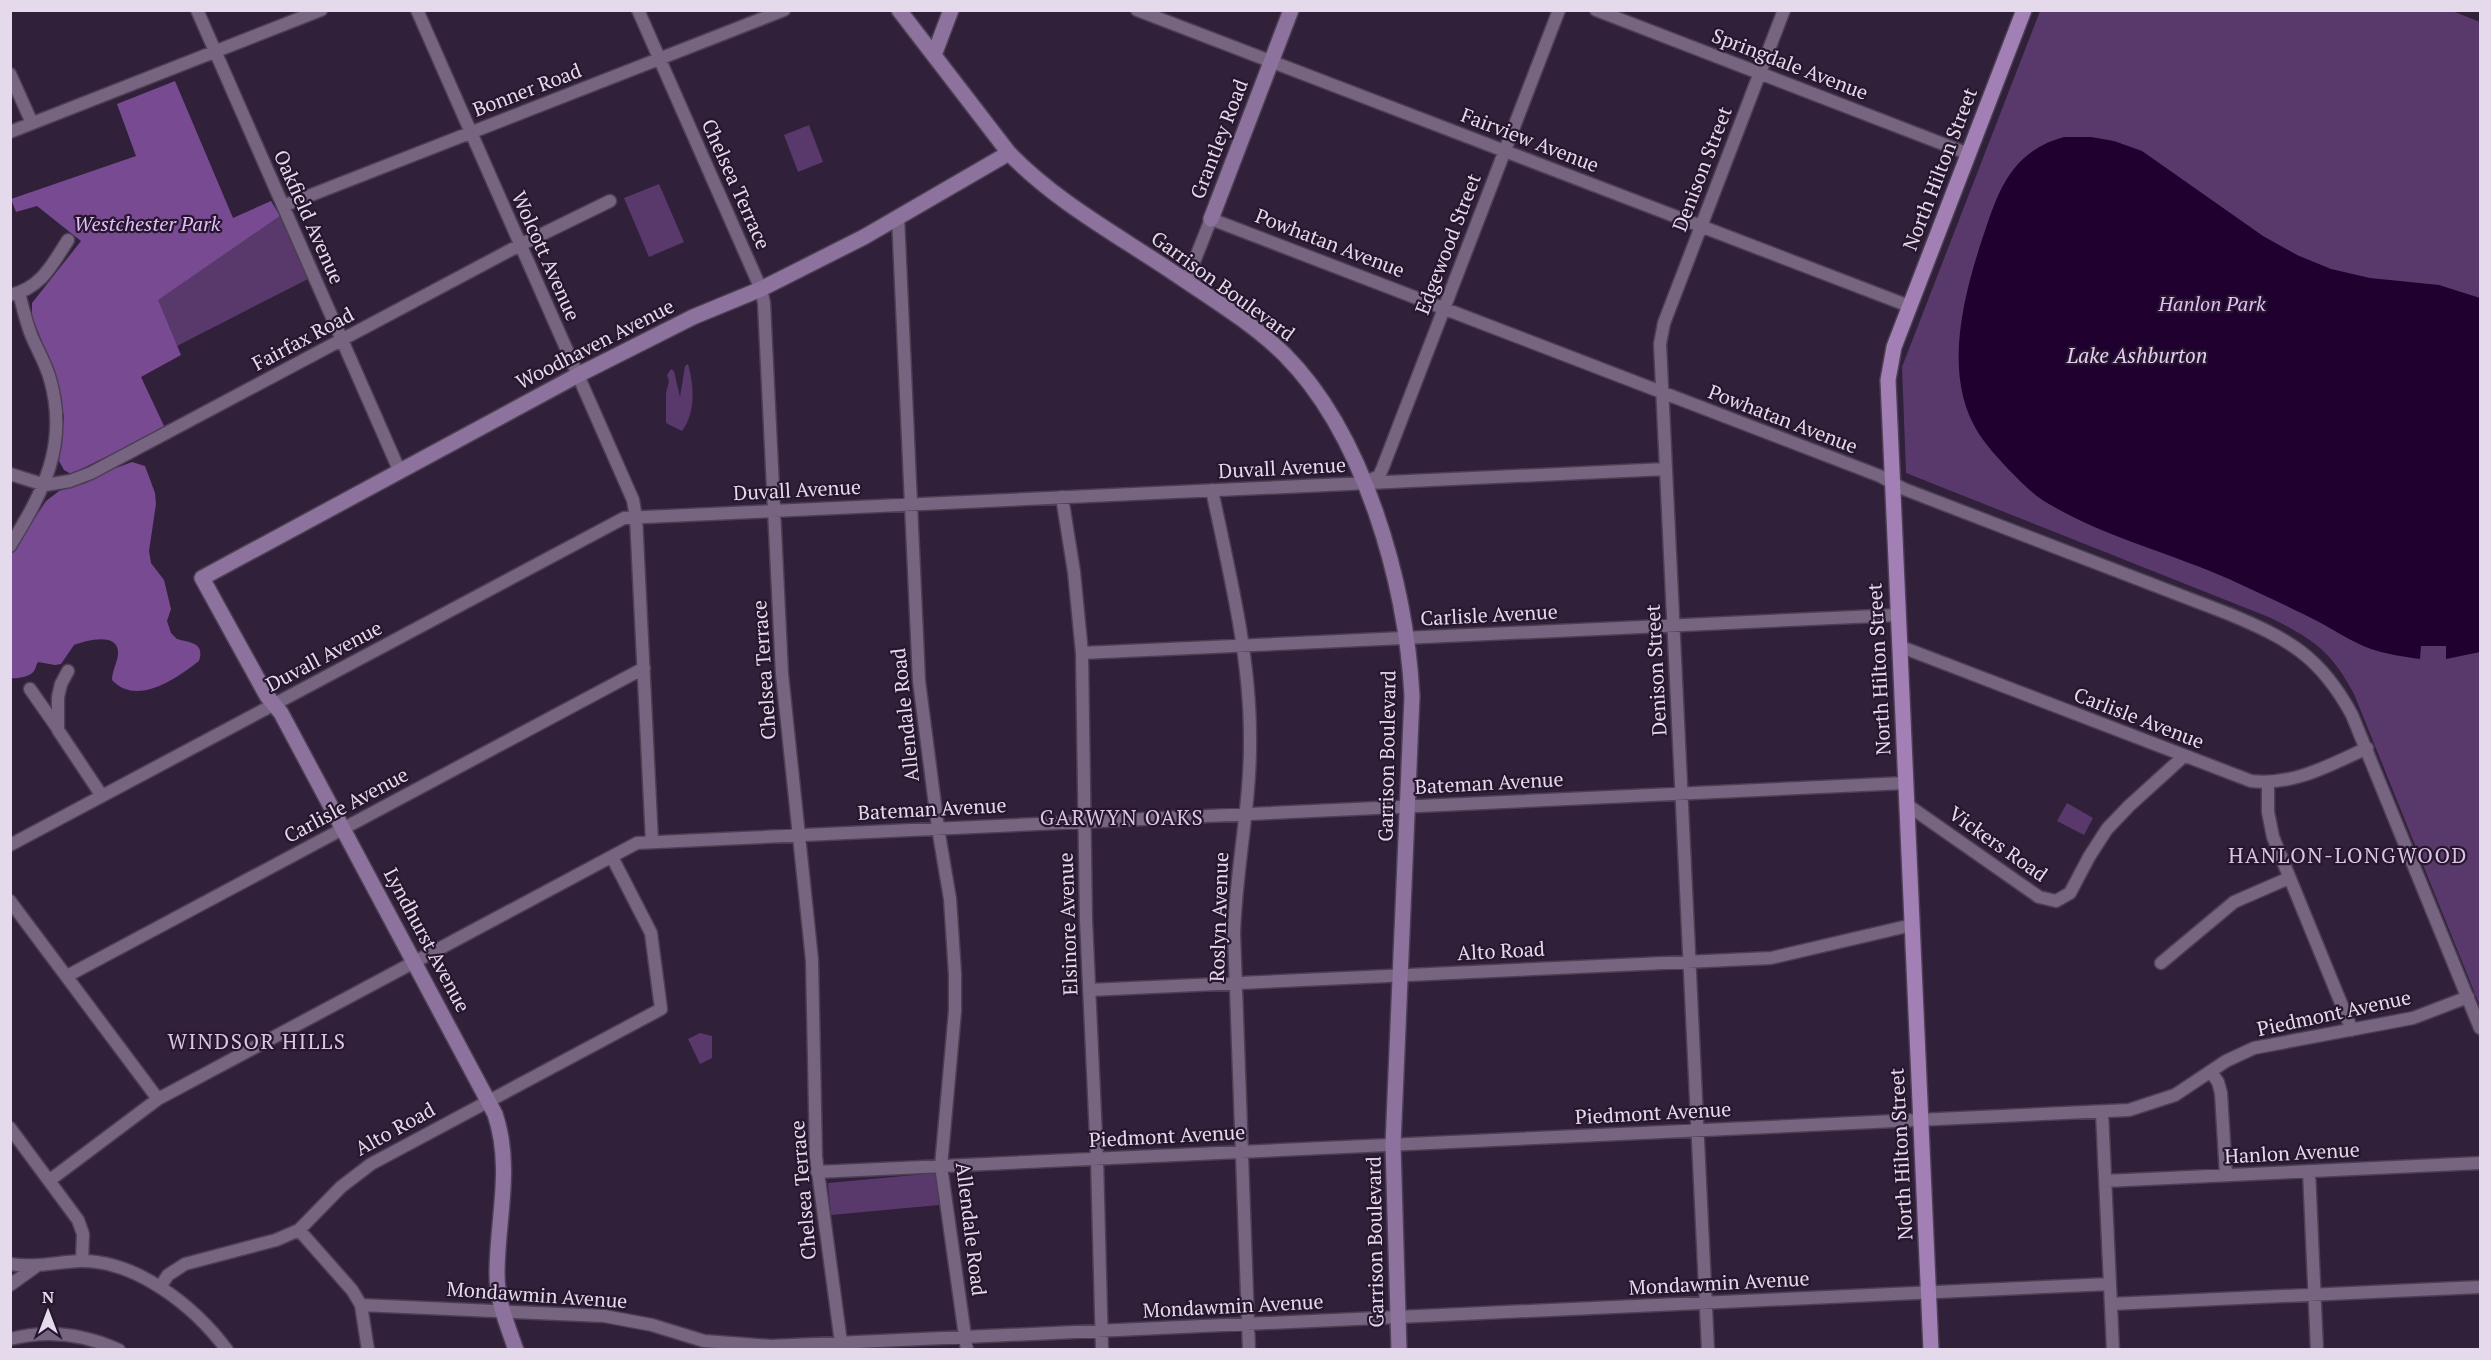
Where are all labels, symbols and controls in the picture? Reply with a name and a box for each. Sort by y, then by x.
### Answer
street label: Springdale Avenue [1708,21,1872,106]
street label: Bonner Road [469,56,585,123]
street label: Grantley Road [1183,75,1254,203]
street label: North Hilton Street [1896,83,1983,254]
street label: Fairview Avenue [1457,101,1603,178]
street label: Denison Street [1665,102,1738,235]
street label: Chelsea Terrace [696,114,777,253]
street label: Oakfield Avenue [268,145,351,288]
street label: Edgewood Street [1408,169,1487,318]
street label: Wolcott Avenue [506,187,587,325]
street label: Powhatan Avenue [1252,202,1409,283]
park label: Westchester Park [74,210,221,237]
street label: Garrison Boulevard [1146,224,1301,347]
park label: Hanlon Park [2157,290,2266,317]
street label: Woodhaven Avenue [511,292,678,395]
street label: Fairfax Road [247,300,358,377]
water label: Lake Ashburton [2066,341,2207,369]
street label: Powhatan Avenue [1705,378,1862,459]
street label: Duvall Avenue [1217,451,1347,484]
street label: Duvall Avenue [732,473,862,506]
street label: North Hilton Street [1860,582,1896,756]
street label: Carlisle Avenue [1420,597,1558,632]
street label: Chelsea Terrace [745,599,782,741]
street label: Denison Street [1639,603,1672,737]
street label: Duvall Avenue [261,614,387,697]
street label: Allendale Road [884,647,925,783]
street label: Garrison Boulevard [1372,670,1401,842]
street label: Carlisle Avenue [2070,680,2208,755]
street label: Carlisle Avenue [279,760,413,849]
street label: Bateman Avenue [1414,765,1564,800]
street label: Bateman Avenue [857,791,1007,826]
street label: Vickers Road [1943,800,2053,888]
district label: GARWYN OAKS [1040,803,1204,831]
district label: HANLON-LONGWOOD [2228,841,2468,869]
street label: Elsinore Avenue [1052,852,1083,996]
street label: Roslyn Avenue [1203,852,1234,982]
street label: Lyndhurst Avenue [378,863,477,1017]
street label: Alto Road [1457,935,1545,966]
street label: Piedmont Avenue [2254,983,2413,1042]
district label: WINDSOR HILLS [167,1027,347,1055]
street label: North Hilton Street [1882,1067,1918,1241]
street label: Piedmont Avenue [1574,1095,1732,1130]
street label: Alto Road [350,1096,440,1162]
street label: Piedmont Avenue [1088,1118,1246,1153]
street label: Chelsea Terrace [783,1119,822,1261]
street label: Hanlon Avenue [2224,1135,2360,1170]
street label: Garrison Boulevard [1360,1156,1389,1328]
street label: Allendale Road [950,1161,993,1297]
street label: Mondawmin Avenue [1628,1264,1810,1301]
street label: Mondawmin Avenue [446,1275,628,1314]
north arrow [18,1282,78,1342]
text: N [42,1286,54,1308]
street label: Mondawmin Avenue [1142,1287,1324,1324]

